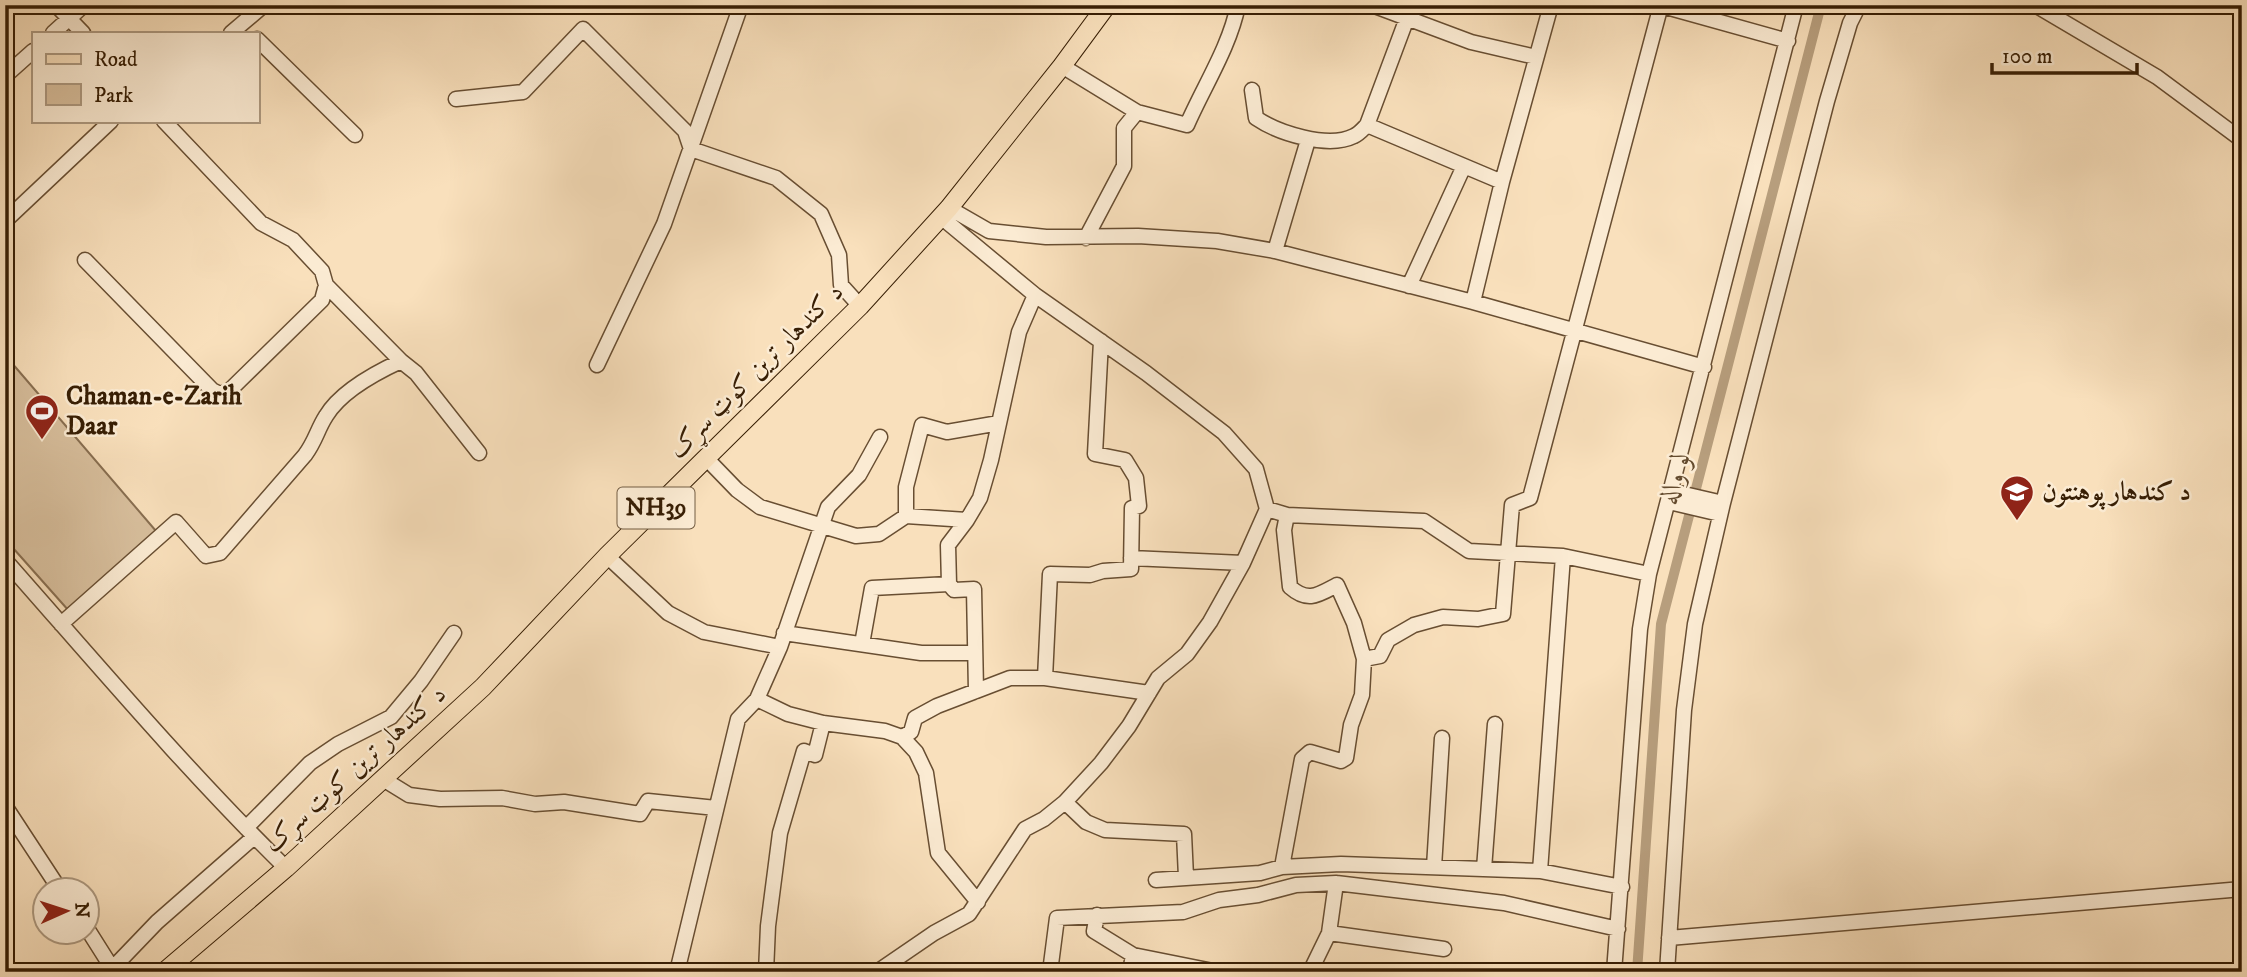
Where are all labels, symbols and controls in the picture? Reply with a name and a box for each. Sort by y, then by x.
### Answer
legend [32,32,259,122]
scale bar [1992,32,2137,76]
text: 100 m [2002,44,2053,70]
text: Road [94,47,138,73]
text: Park [94,83,134,109]
street label: د کندهار ترين کوټ سړک [661,276,853,468]
place label: Chaman-e-Zarih Daar [66,380,242,443]
sports icon: Chaman-e-Zarih Daar [23,392,61,441]
water label: لو واله [1651,448,1699,508]
school or university icon: د کندهار پوهنتون [1998,473,2036,522]
place label: د کندهار پوهنتون [2042,476,2191,510]
road number: NH39 [618,488,694,528]
street label: د کندهار ترين کوټ سړک [257,678,455,862]
north arrow [32,876,102,946]
text: N [70,902,93,919]

